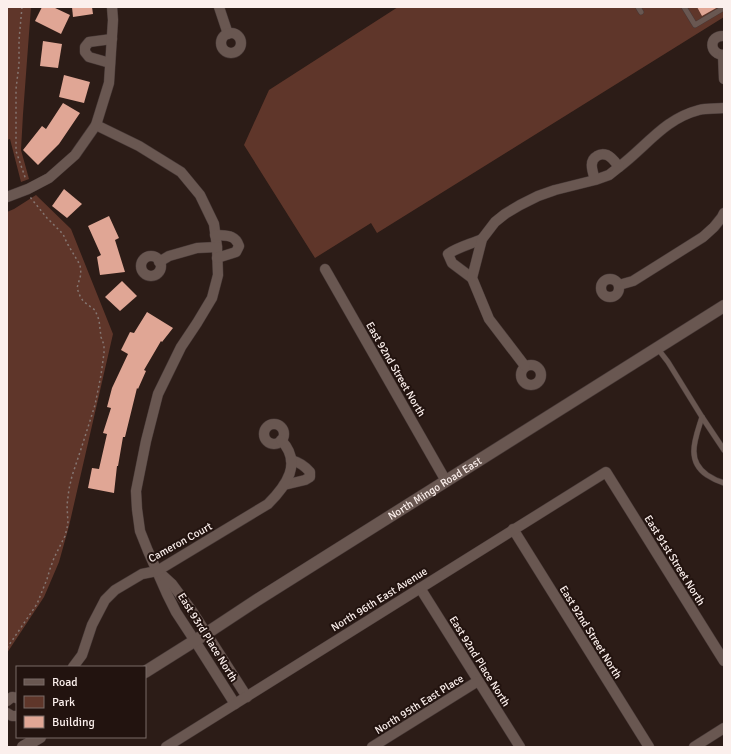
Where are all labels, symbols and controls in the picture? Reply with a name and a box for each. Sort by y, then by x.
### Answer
street label: East 92nd Street North [363,320,428,419]
street label: North Mingo Road East [386,454,484,523]
street label: East 91st Street North [641,513,708,608]
street label: Cameron Court [146,520,214,565]
street label: North 96th East Avenue [329,564,430,634]
street label: East 92nd Street North [557,583,625,681]
street label: East 93rd Place North [175,590,240,684]
street label: East 92nd Place North [446,614,513,709]
legend [16,666,146,738]
street label: North 95th East Place [372,672,466,737]
text: Road [52,675,78,690]
text: Park [52,695,75,710]
text: Building [52,715,95,730]

